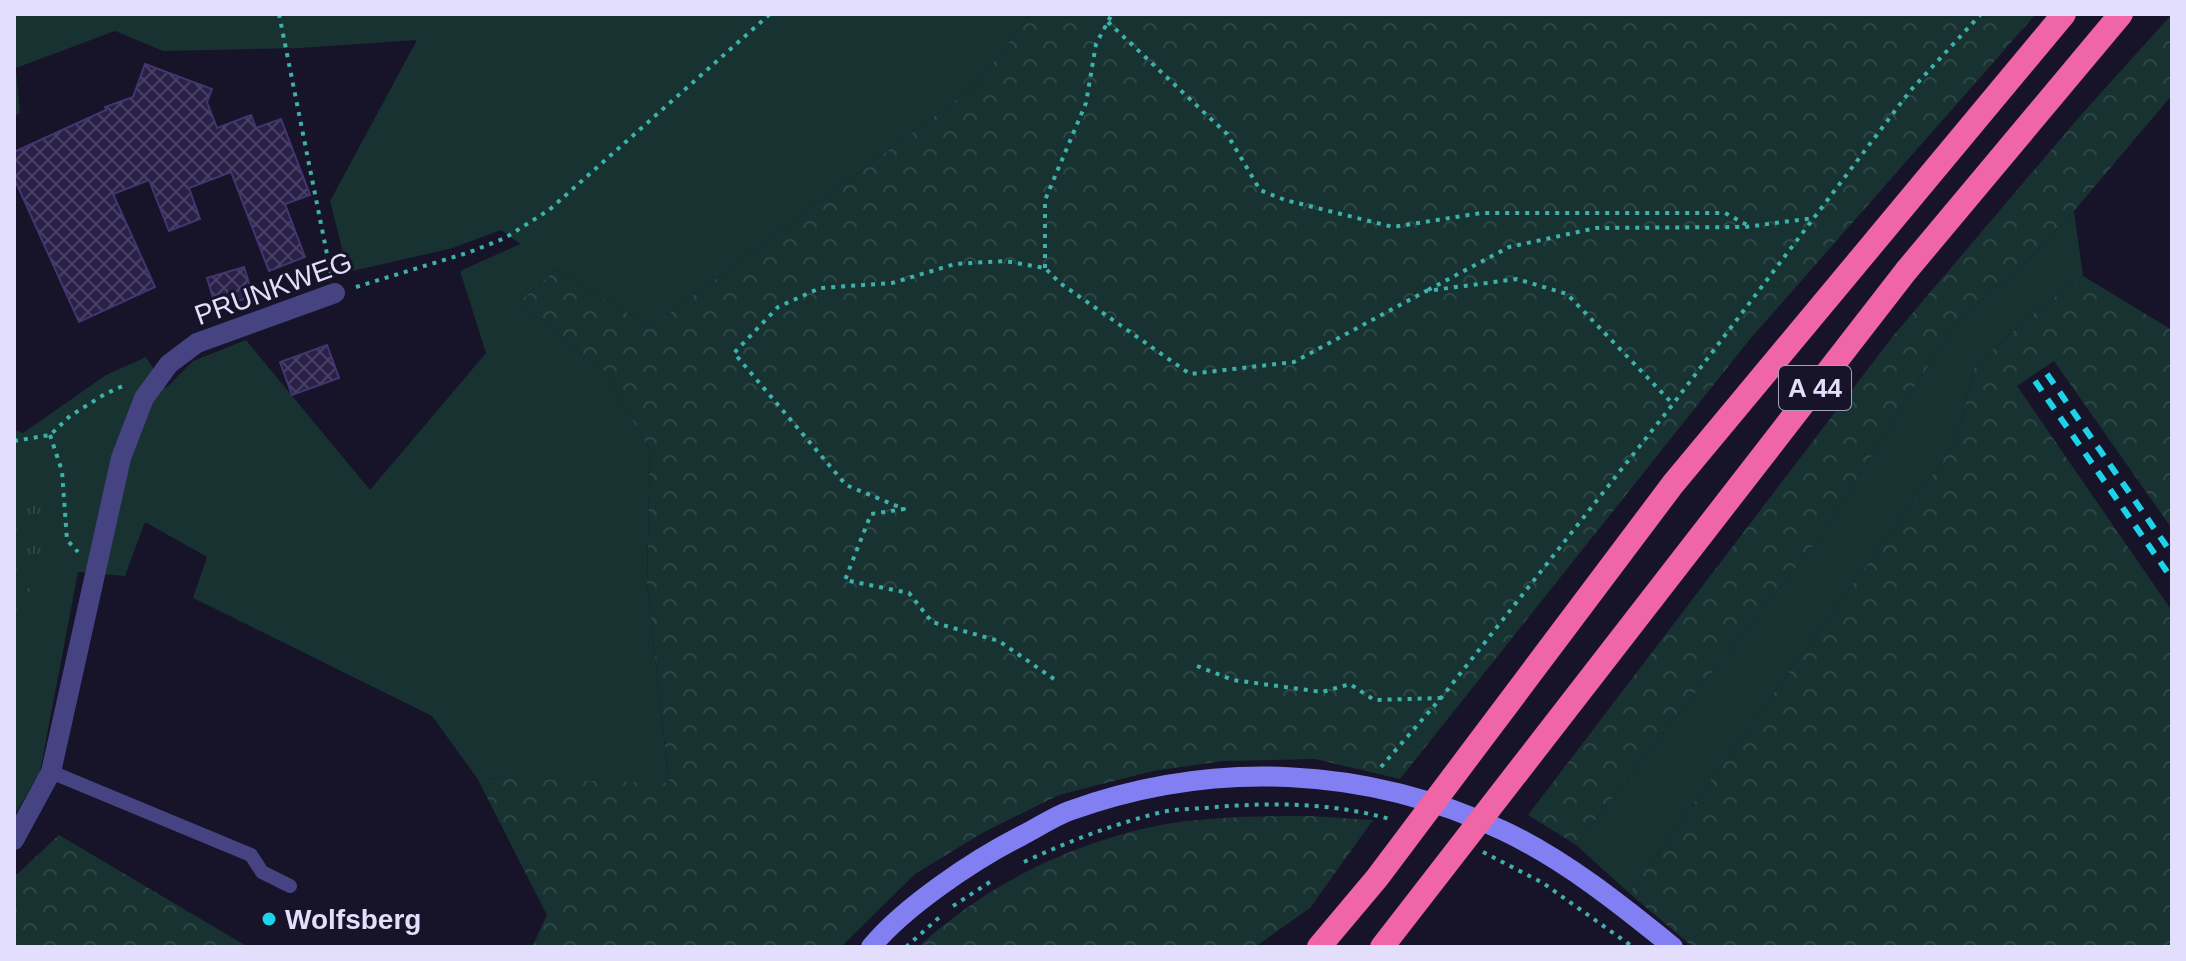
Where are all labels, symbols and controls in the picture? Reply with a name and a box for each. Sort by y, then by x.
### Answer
street label: PRUNKWEG [190,246,356,331]
road number: A 44 [1779,366,1851,410]
place label: Wolfsberg [285,904,421,935]
marker: Wolfsberg [260,910,278,928]

